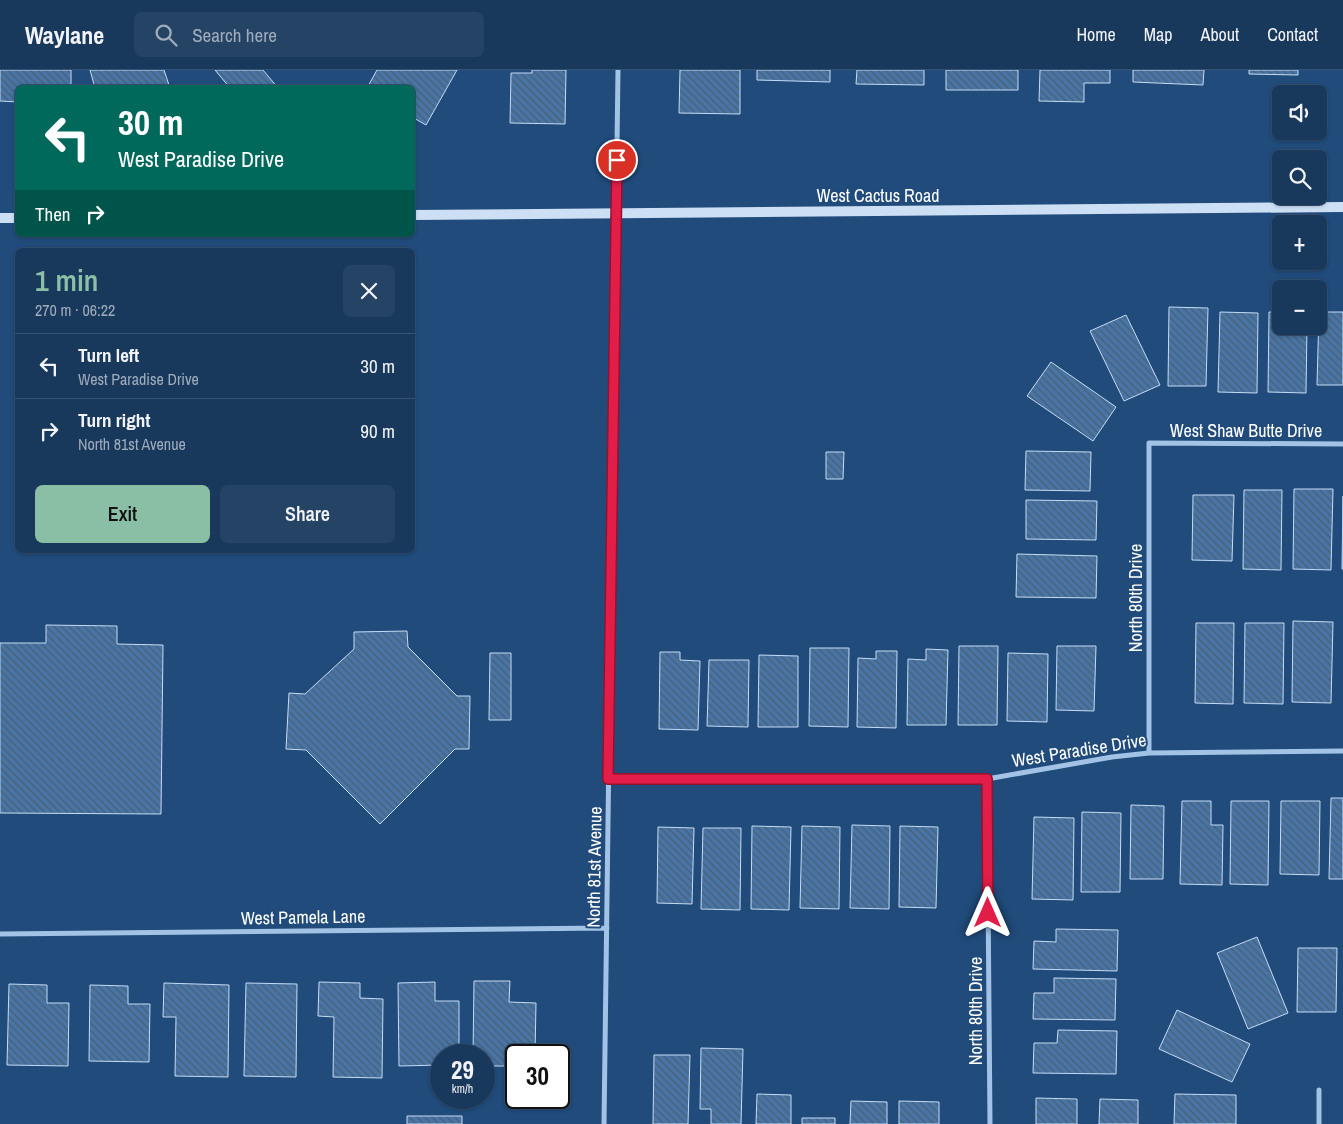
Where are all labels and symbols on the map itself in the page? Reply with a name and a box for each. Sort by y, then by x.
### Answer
pin [596,139,638,181]
street label: West Cactus Road [817,183,939,208]
street label: West Shaw Butte Drive [1170,418,1322,443]
street label: North 80th Drive [1123,544,1148,652]
street label: West Paradise Drive [1010,727,1148,773]
street label: North 81st Avenue [580,806,608,928]
position arrow [961,886,1013,938]
street label: West Pamela Lane [241,903,365,931]
street label: North 80th Drive [963,957,988,1065]
speed limit sign: 30 [505,1044,570,1109]

